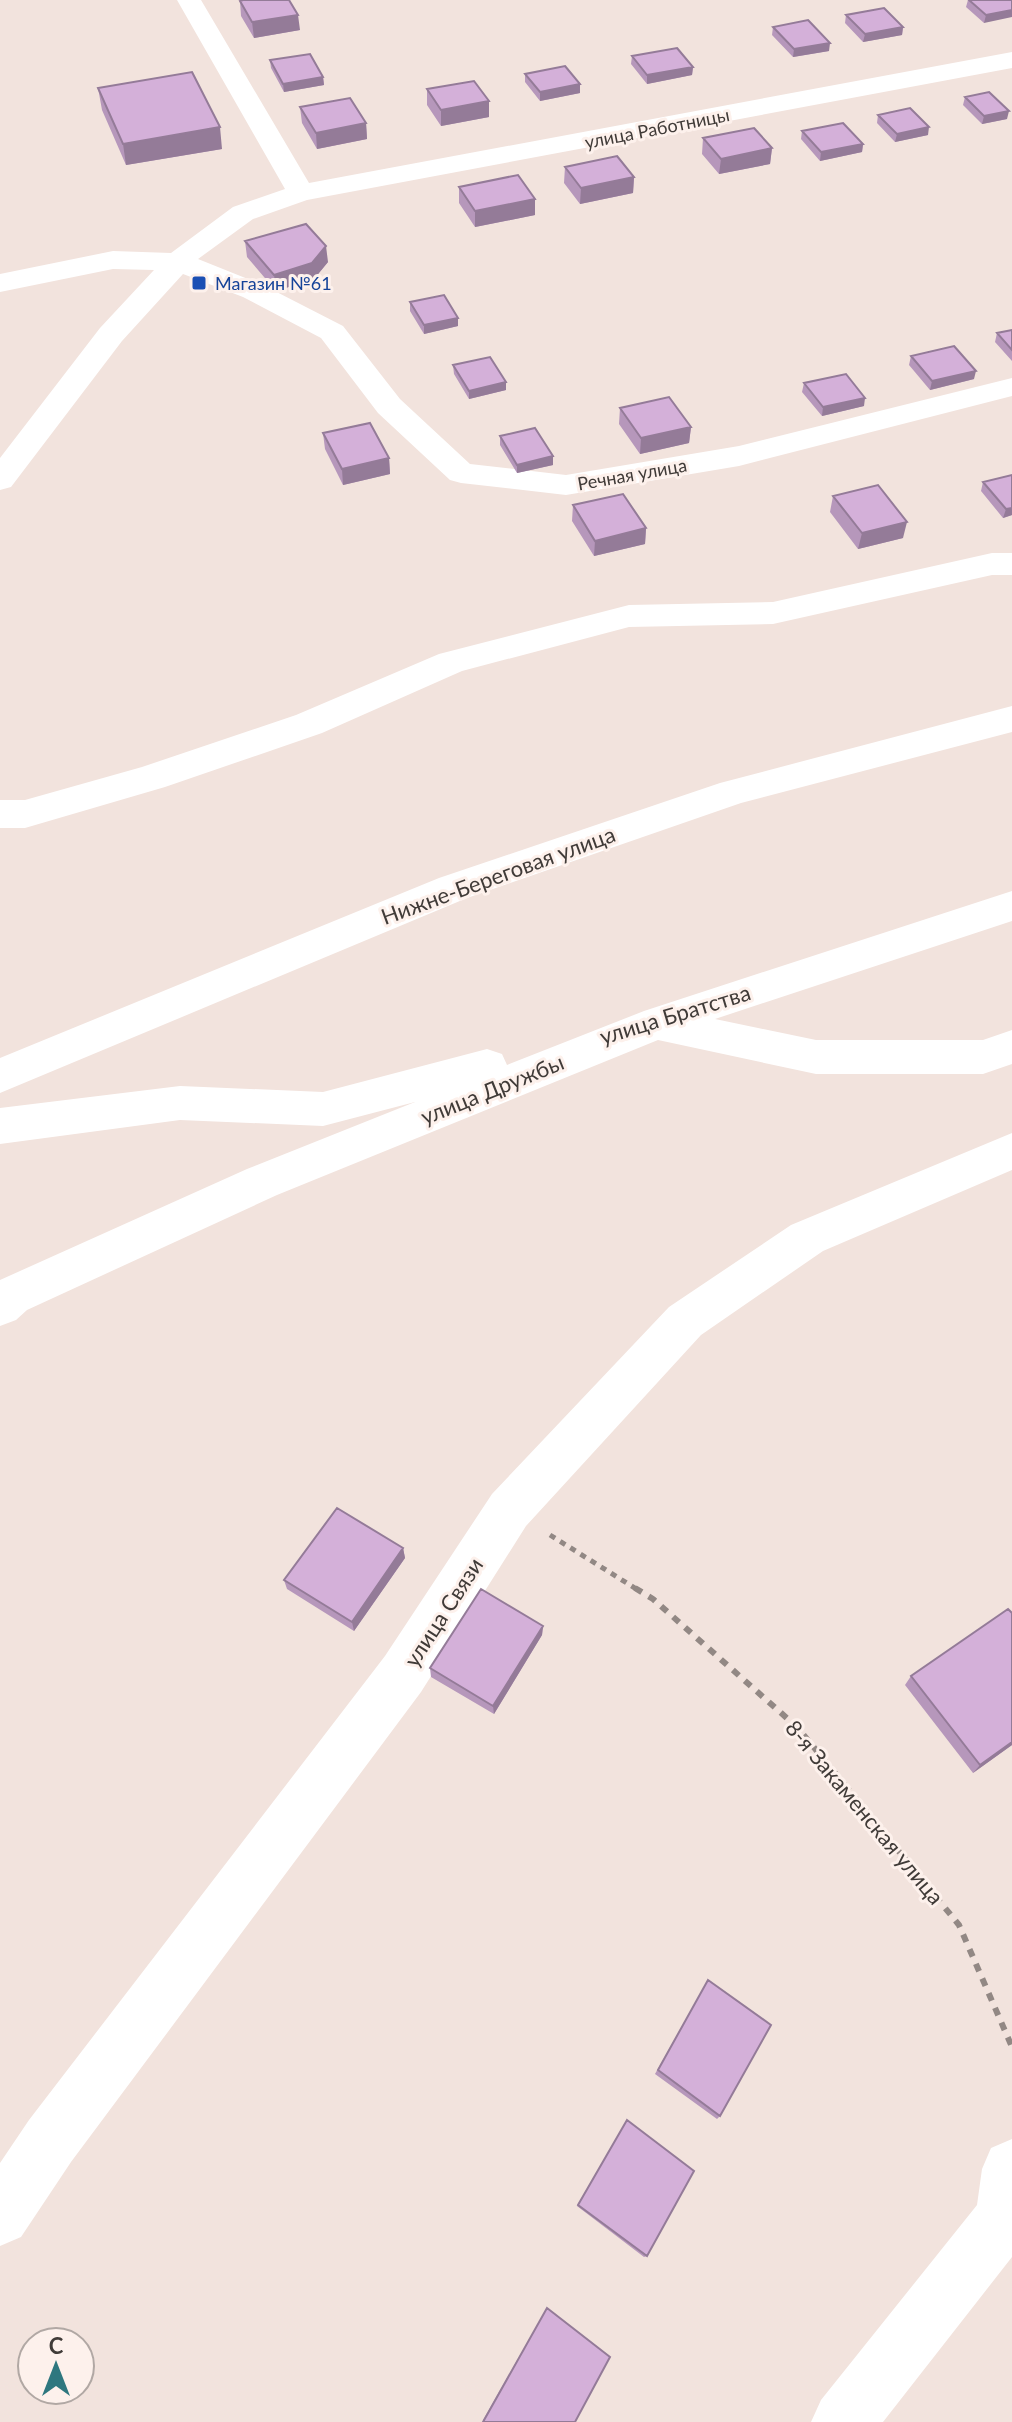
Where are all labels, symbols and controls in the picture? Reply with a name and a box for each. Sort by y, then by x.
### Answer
street label: улица Работницы [583,103,731,153]
place label: Магазин №61 [215,272,332,294]
marker: Магазин №61 [190,274,208,292]
street label: Речная улица [576,454,688,494]
street label: Нижне-Береговая улица [377,820,619,930]
street label: улица Братства [596,978,754,1050]
street label: улица Дружбы [416,1048,568,1130]
street label: улица Связи [398,1552,488,1672]
street label: 8-я Закаменская улица [780,1714,950,1910]
north arrow [16,2326,96,2406]
text: С [49,2332,64,2359]

